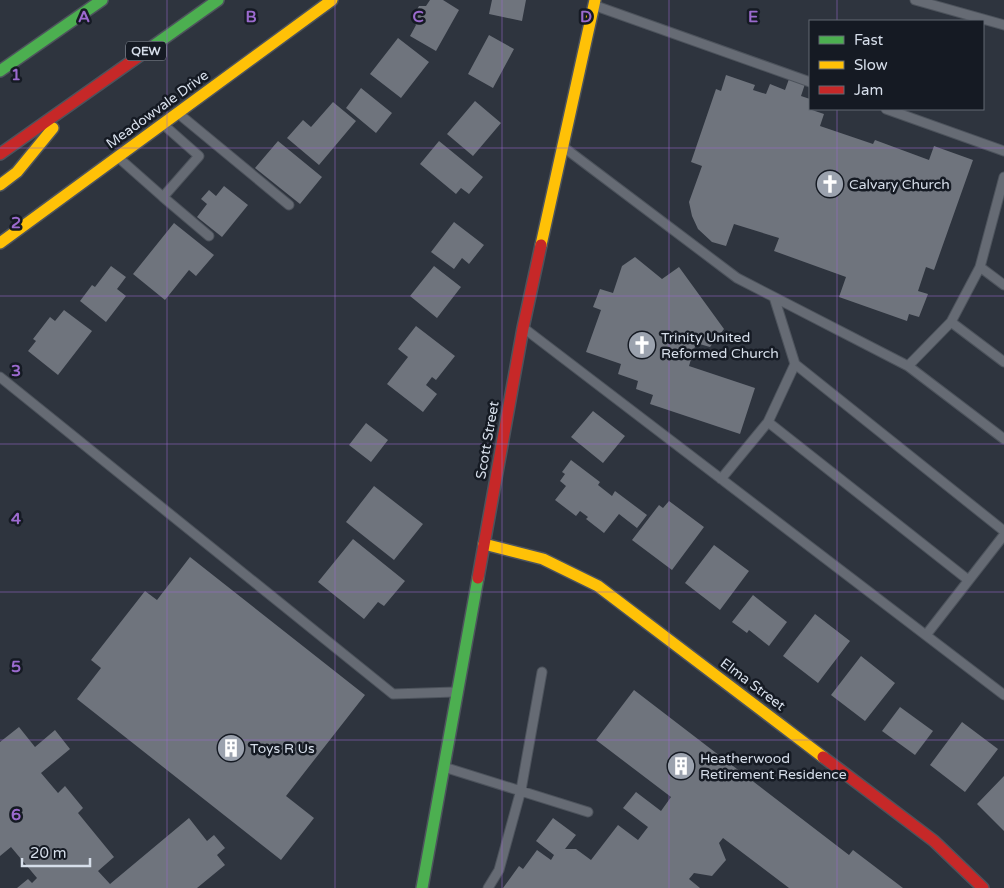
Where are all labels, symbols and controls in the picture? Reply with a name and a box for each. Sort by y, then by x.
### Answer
text: A [78,7,90,27]
text: B [245,7,257,27]
text: C [412,7,424,27]
text: D [580,7,592,27]
text: E [748,7,758,27]
legend [809,20,984,110]
text: Fast [854,31,884,49]
road number: QEW [126,41,166,60]
text: Slow [854,56,888,74]
text: 1 [11,65,21,85]
street label: Meadowvale Drive [103,67,212,152]
text: Jam [854,81,883,99]
church icon: Calvary Church [815,169,845,199]
place label: Calvary Church [849,176,950,193]
text: 2 [11,213,21,233]
place label: Trinity United Reformed Church [661,329,779,362]
church icon: Trinity United Reformed Church [627,330,657,360]
text: 3 [11,361,21,381]
street label: Scott Street [472,399,503,480]
text: 4 [11,509,21,529]
street label: Elma Street [717,655,789,715]
text: 5 [11,657,21,677]
building icon: Toys R Us [216,733,246,763]
place label: Toys R Us [250,740,315,757]
place label: Heatherwood Retirement Residence [700,750,847,783]
building icon: Heatherwood Retirement Residence [666,751,696,781]
text: 6 [11,805,21,825]
scale bar [22,836,90,868]
text: 20 m [30,844,67,862]

